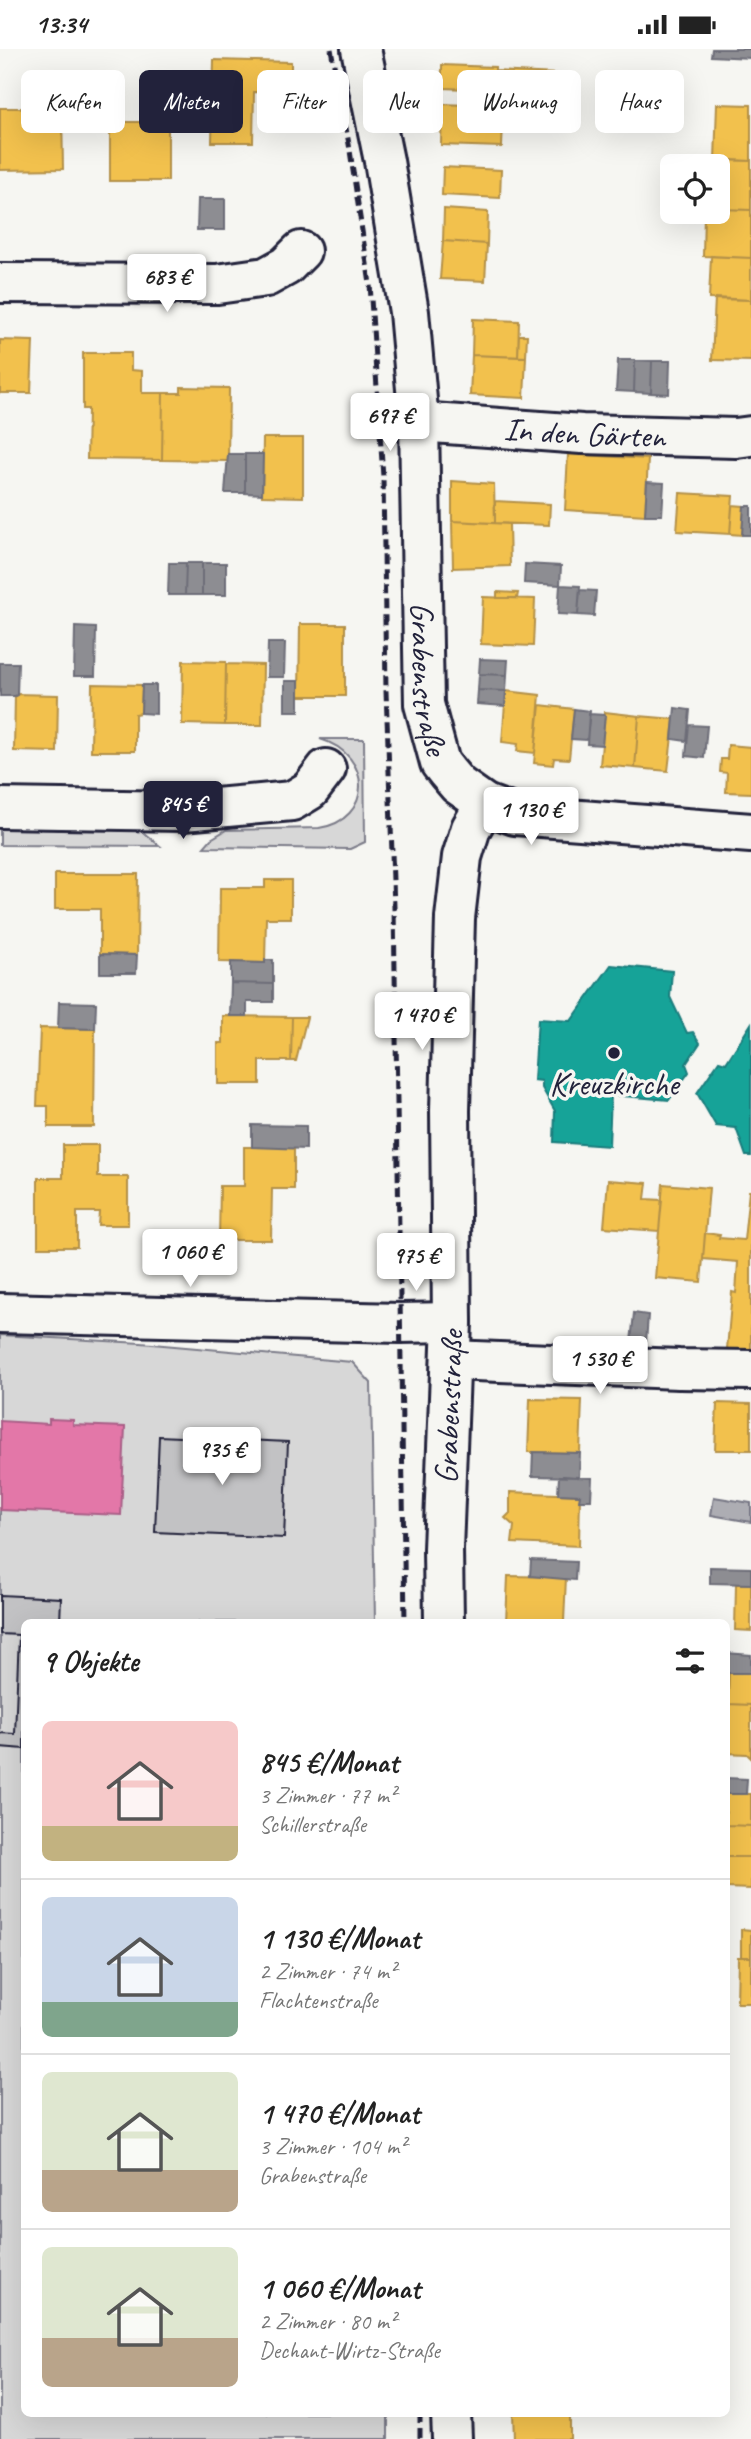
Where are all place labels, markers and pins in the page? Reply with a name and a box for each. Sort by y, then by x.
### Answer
pin: 683 € [118,254,216,314]
pin: 697 € [341,393,439,453]
pin: 845 € [134,781,232,841]
pin: 1 130 € [466,787,596,847]
pin: 1 470 € [357,993,487,1052]
marker: Kreuzkirche [606,1045,622,1061]
place label: Kreuzkirche [549,1063,681,1105]
pin: 1 060 € [125,1229,255,1289]
pin: 975 € [367,1233,465,1293]
pin: 1 530 € [535,1337,665,1396]
pin: 935 € [173,1427,271,1487]

